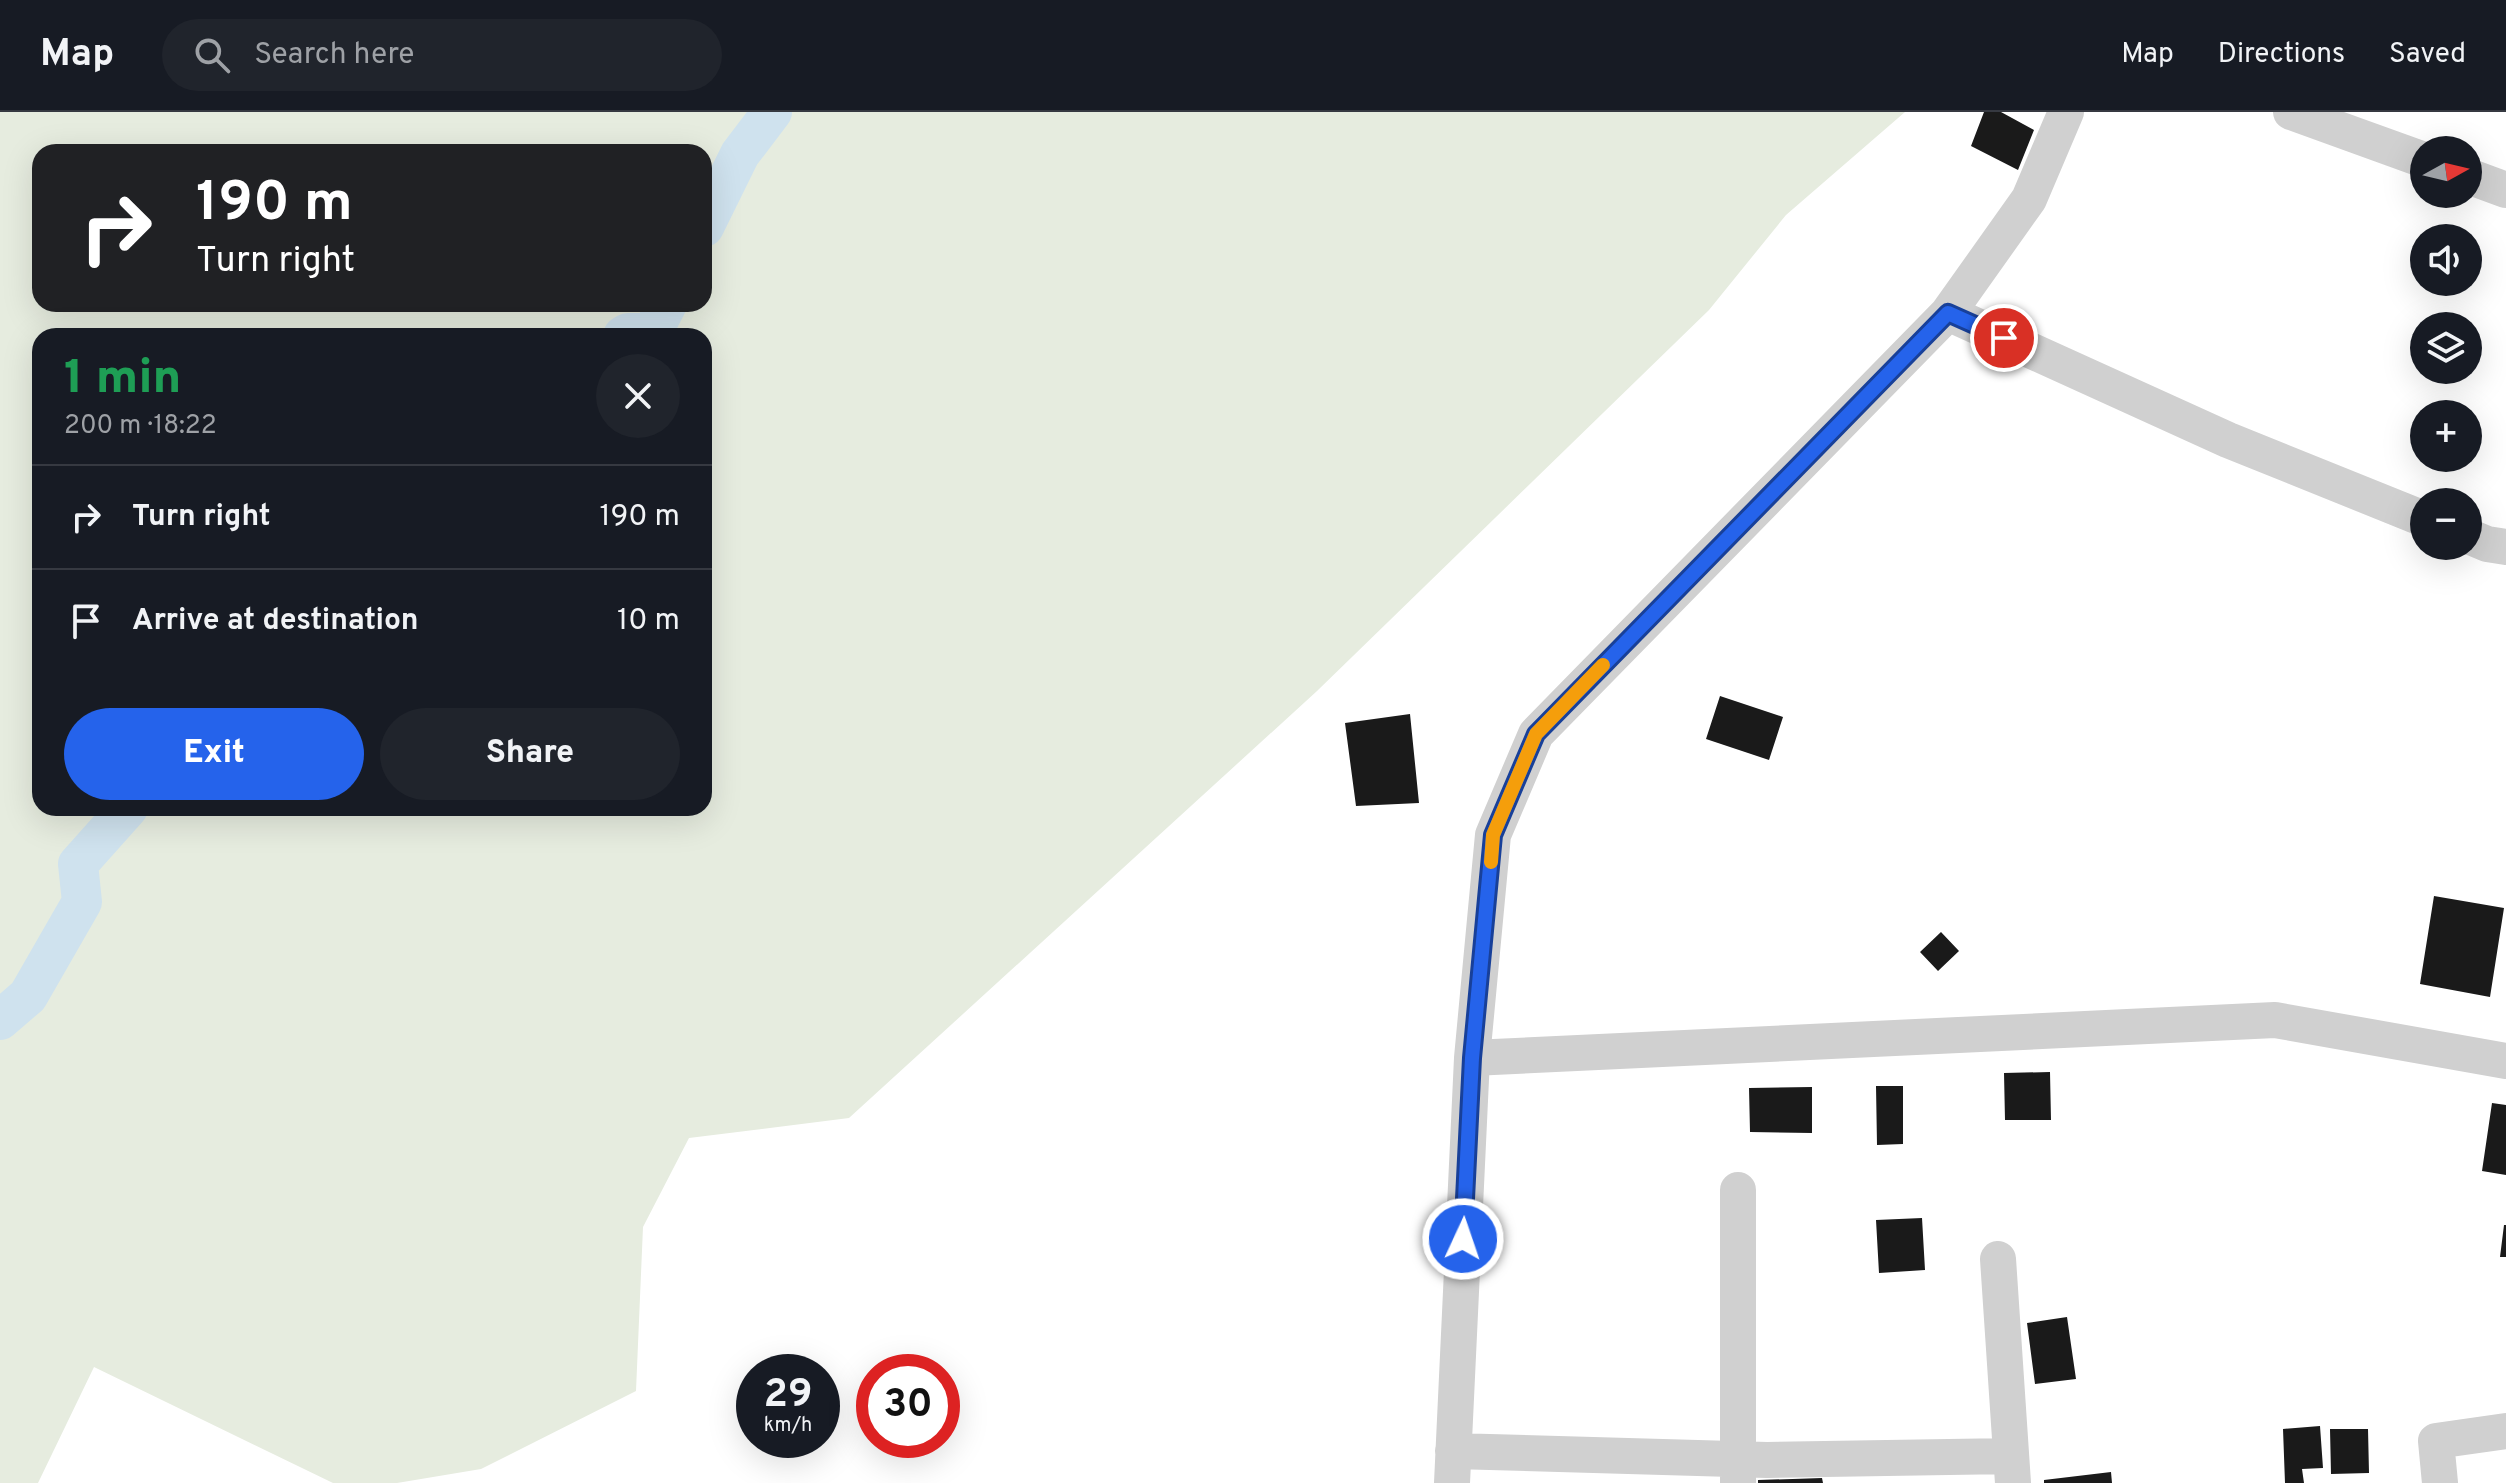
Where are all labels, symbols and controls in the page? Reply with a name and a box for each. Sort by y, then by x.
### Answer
search box [162,19,722,91]
text: Map [40,31,114,80]
icon: search [190,33,234,77]
text: Search here [254,37,414,74]
text: Map [2121,37,2174,73]
text: Directions [2218,37,2345,73]
text: Saved [2389,37,2466,73]
north arrow [2410,136,2482,208]
map controls [2410,136,2482,560]
text: 190 m [196,170,353,240]
icon: right [64,176,168,280]
button: sound [2410,224,2482,296]
text: Turn right [196,239,355,285]
pin [1970,304,2038,372]
button: layers [2410,312,2482,384]
icon: arrive [1982,316,2026,360]
text: 1 min [64,350,181,410]
button: close [596,354,680,438]
button: + [2410,400,2482,472]
text: 200 m · 18:22 [64,410,217,443]
button: − [2410,488,2482,560]
icon: right [64,495,108,539]
text: Turn right [132,499,270,536]
text: 190 m [599,499,680,536]
icon: arrive [64,599,108,643]
text: Arrive at destination [132,603,418,640]
text: 10 m [617,603,680,640]
button: Exit [64,708,364,800]
button: Share [380,708,680,800]
position arrow [1421,1197,1505,1281]
speed limit sign: 30 [856,1354,960,1458]
text: 29 [763,1371,813,1421]
text: km/h [764,1413,812,1439]

